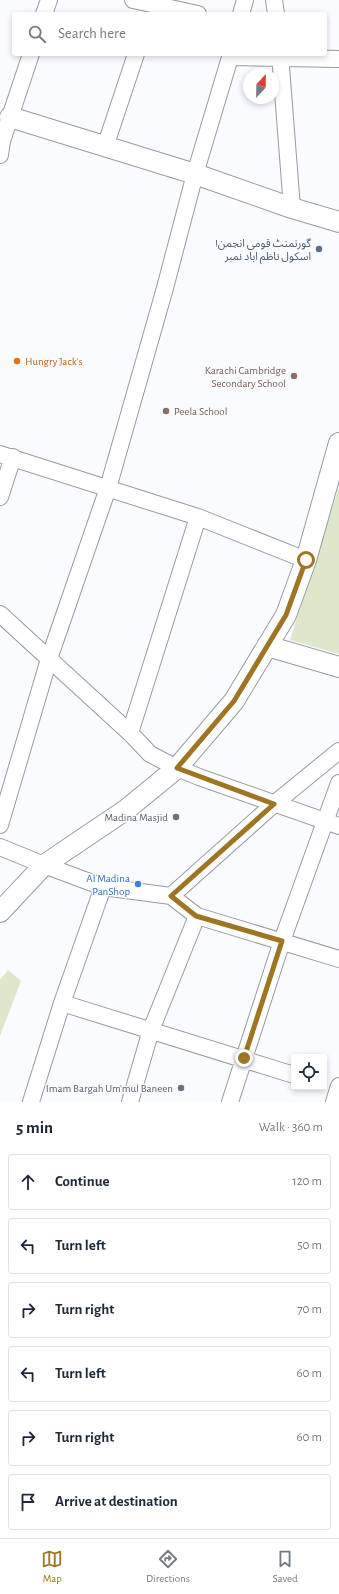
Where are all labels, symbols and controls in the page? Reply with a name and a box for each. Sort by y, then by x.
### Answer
search box [12,12,327,56]
icon: search [26,23,48,45]
text: Search here [58,26,126,41]
north arrow [243,68,279,104]
place label: Iگورنمنٹ قومی انجمن اسکول ناظم اباد نمبر [215,237,311,265]
marker: Iگورنمنٹ قومی انجمن اسکول ناظم اباد نمبر [314,244,324,254]
marker: Hungry Jack's [12,356,22,366]
place label: Hungry Jack's [25,356,83,367]
place label: Karachi Cambridge Secondary School [205,365,286,389]
marker: Karachi Cambridge Secondary School [289,371,299,381]
marker: Peela School [161,406,171,416]
place label: Peela School [174,406,227,417]
route start [297,551,315,569]
place label: Madina Masjid [104,812,168,823]
marker: Madina Masjid [171,812,181,822]
place label: Al Madina PanShop [86,873,130,897]
marker: Al Madina PanShop [133,879,143,889]
route end [235,1049,253,1067]
map controls [291,1054,327,1090]
button: locate [291,1054,327,1090]
place label: Imam Bargah Um'mul Baneen [46,1083,173,1094]
marker: Imam Bargah Um'mul Baneen [176,1083,186,1093]
text: 5 min [16,1119,53,1136]
text: Walk · 360 m [259,1121,323,1134]
icon: ahead [17,1171,39,1193]
text: Continue [55,1174,110,1189]
text: 120 m [292,1175,322,1188]
icon: left [17,1235,39,1257]
text: Turn left [55,1238,106,1253]
text: 50 m [297,1239,322,1252]
icon: right [17,1299,39,1321]
text: Turn right [55,1302,114,1317]
text: 70 m [297,1303,322,1316]
icon: left [17,1363,39,1385]
text: Turn left [55,1366,106,1381]
text: 60 m [296,1367,322,1380]
icon: right [17,1427,39,1449]
text: Turn right [55,1430,114,1445]
text: 60 m [296,1431,322,1444]
icon: arrive [17,1491,39,1513]
text: Arrive at destination [55,1494,178,1509]
tab: Map [41,1548,63,1585]
tab: Directions [146,1548,190,1585]
tab: Saved [272,1548,298,1585]

